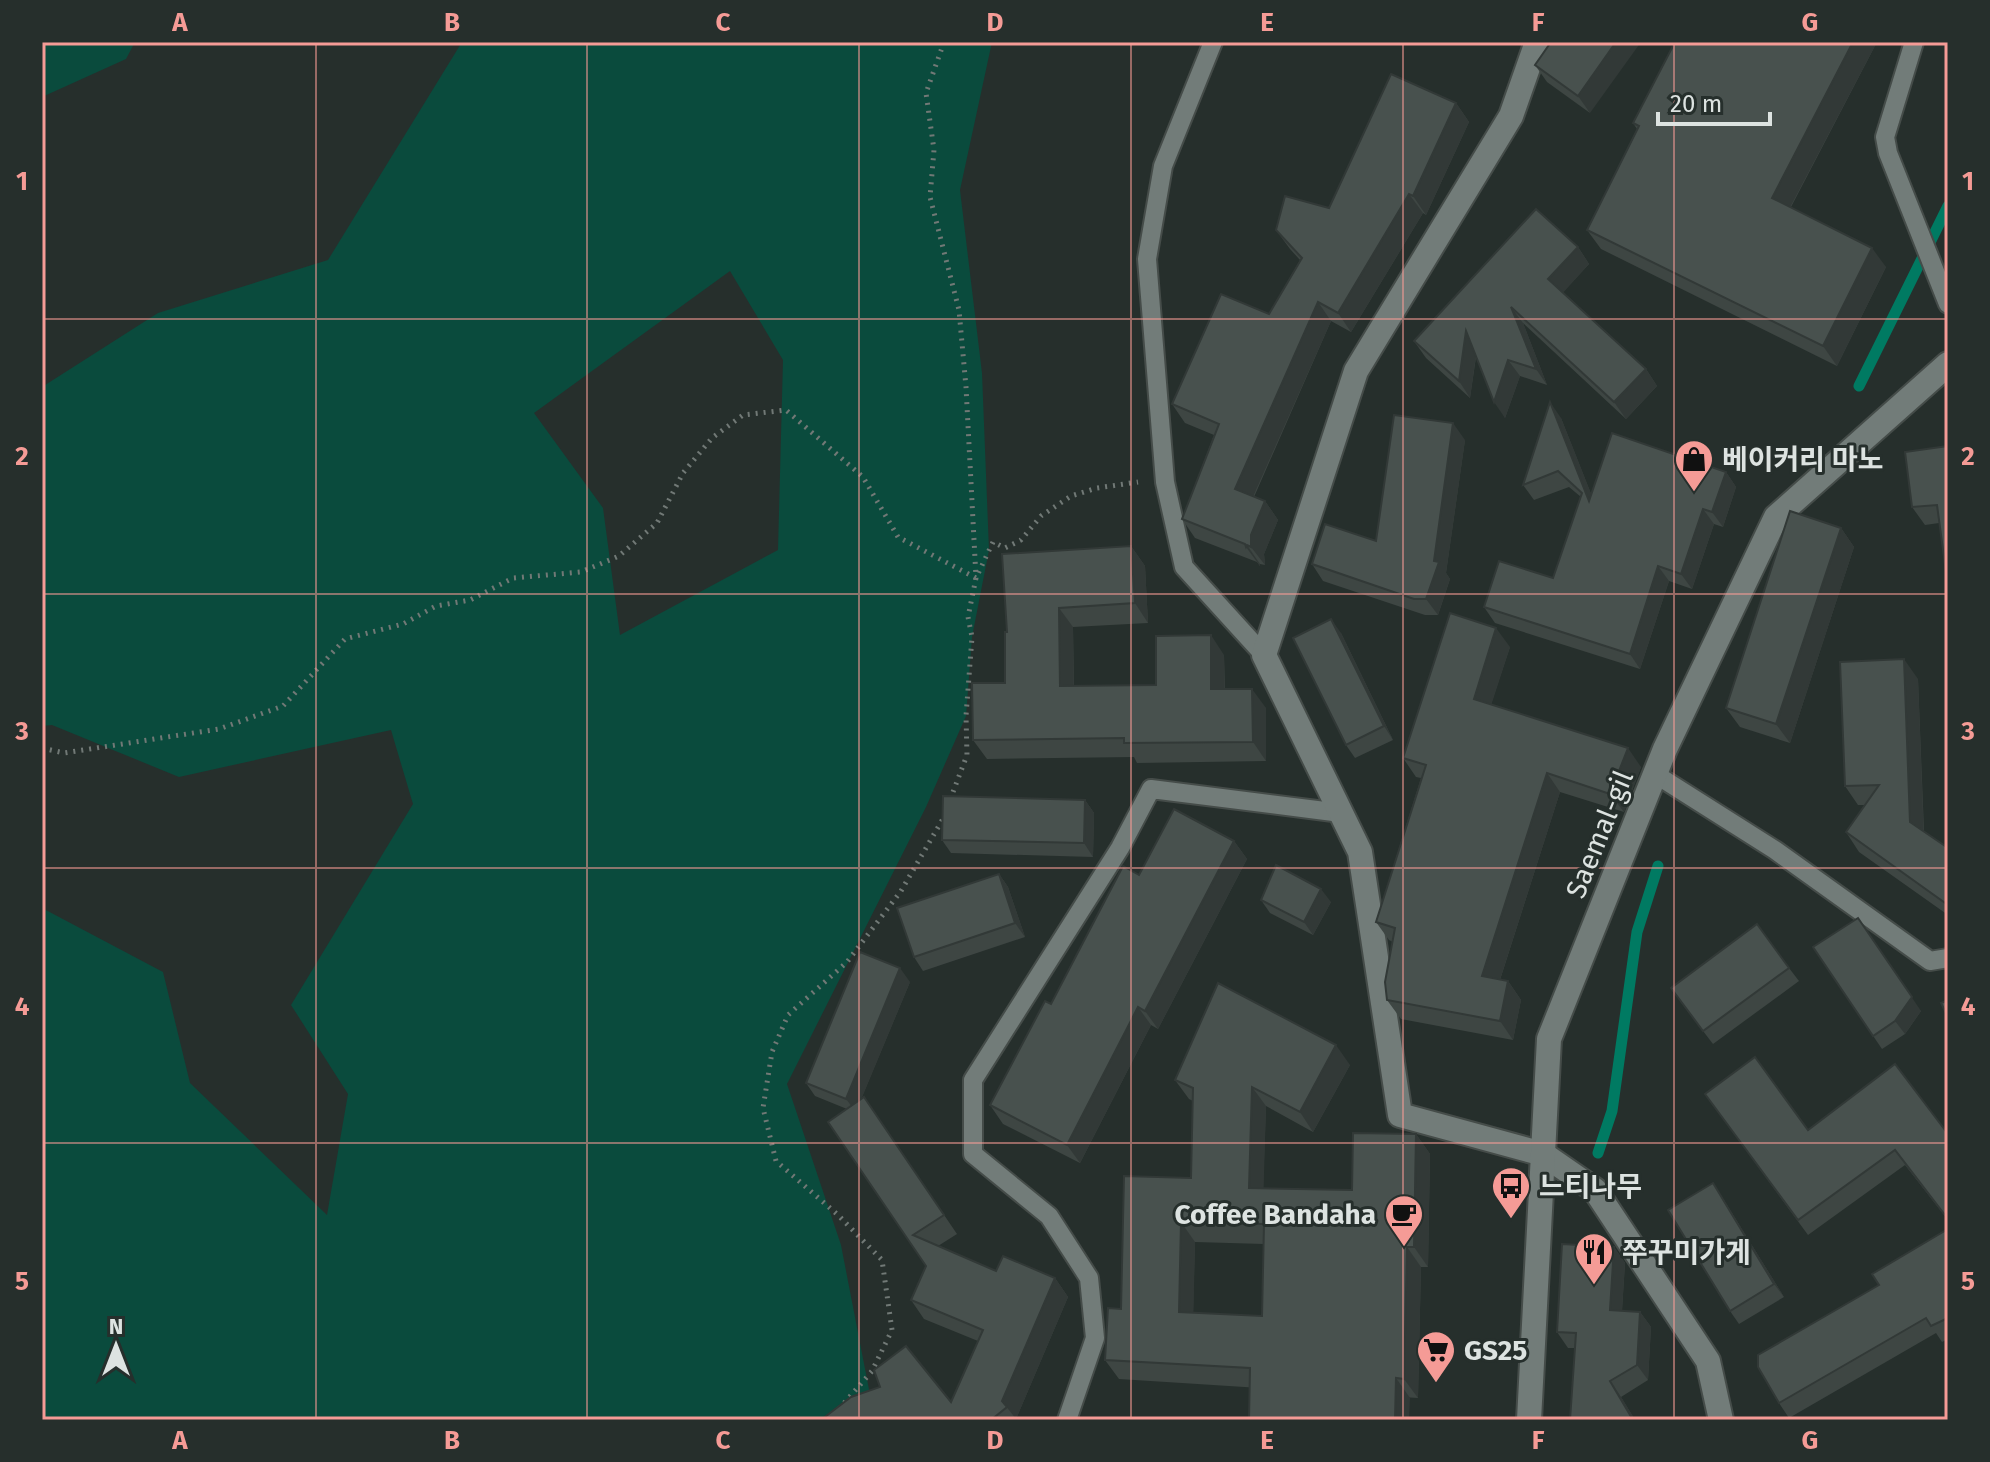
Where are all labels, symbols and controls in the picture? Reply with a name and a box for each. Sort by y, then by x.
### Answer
text: A [171,7,188,38]
text: B [444,7,460,38]
text: C [716,7,731,38]
text: D [987,7,1004,38]
text: E [1260,7,1274,38]
text: F [1532,7,1545,38]
text: G [1802,7,1818,38]
scale bar [1658,76,1770,126]
text: 20 m [1670,90,1722,118]
text: 1 [16,166,28,197]
text: 1 [1962,166,1974,197]
shop icon: 베이커리 마노 [1673,438,1715,493]
text: 2 [15,441,29,472]
text: 2 [1961,441,1975,472]
place label: 베이커리 마노 [1722,443,1883,476]
text: 3 [14,716,29,747]
text: 3 [1960,716,1975,747]
street label: Saemal-gil [1559,766,1640,903]
text: 4 [15,991,30,1022]
text: 4 [1961,991,1976,1022]
bus stop icon: 느티나무 [1490,1165,1532,1220]
place label: 느티나무 [1539,1170,1642,1203]
cafe icon: Coffee Bandaha [1383,1193,1425,1248]
place label: Coffee Bandaha [1174,1198,1376,1231]
restaurant icon: 쭈꾸미가게 [1573,1231,1615,1286]
place label: 쭈꾸미가게 [1622,1236,1751,1269]
text: 5 [15,1266,29,1297]
text: 5 [1961,1266,1975,1297]
north arrow [76,1306,156,1386]
text: N [109,1313,123,1340]
supermarket icon: GS25 [1415,1329,1457,1384]
place label: GS25 [1464,1334,1527,1367]
text: A [171,1425,188,1456]
text: B [444,1425,460,1456]
text: C [716,1425,731,1456]
text: D [987,1425,1004,1456]
text: E [1260,1425,1274,1456]
text: F [1532,1425,1545,1456]
text: G [1802,1425,1818,1456]

